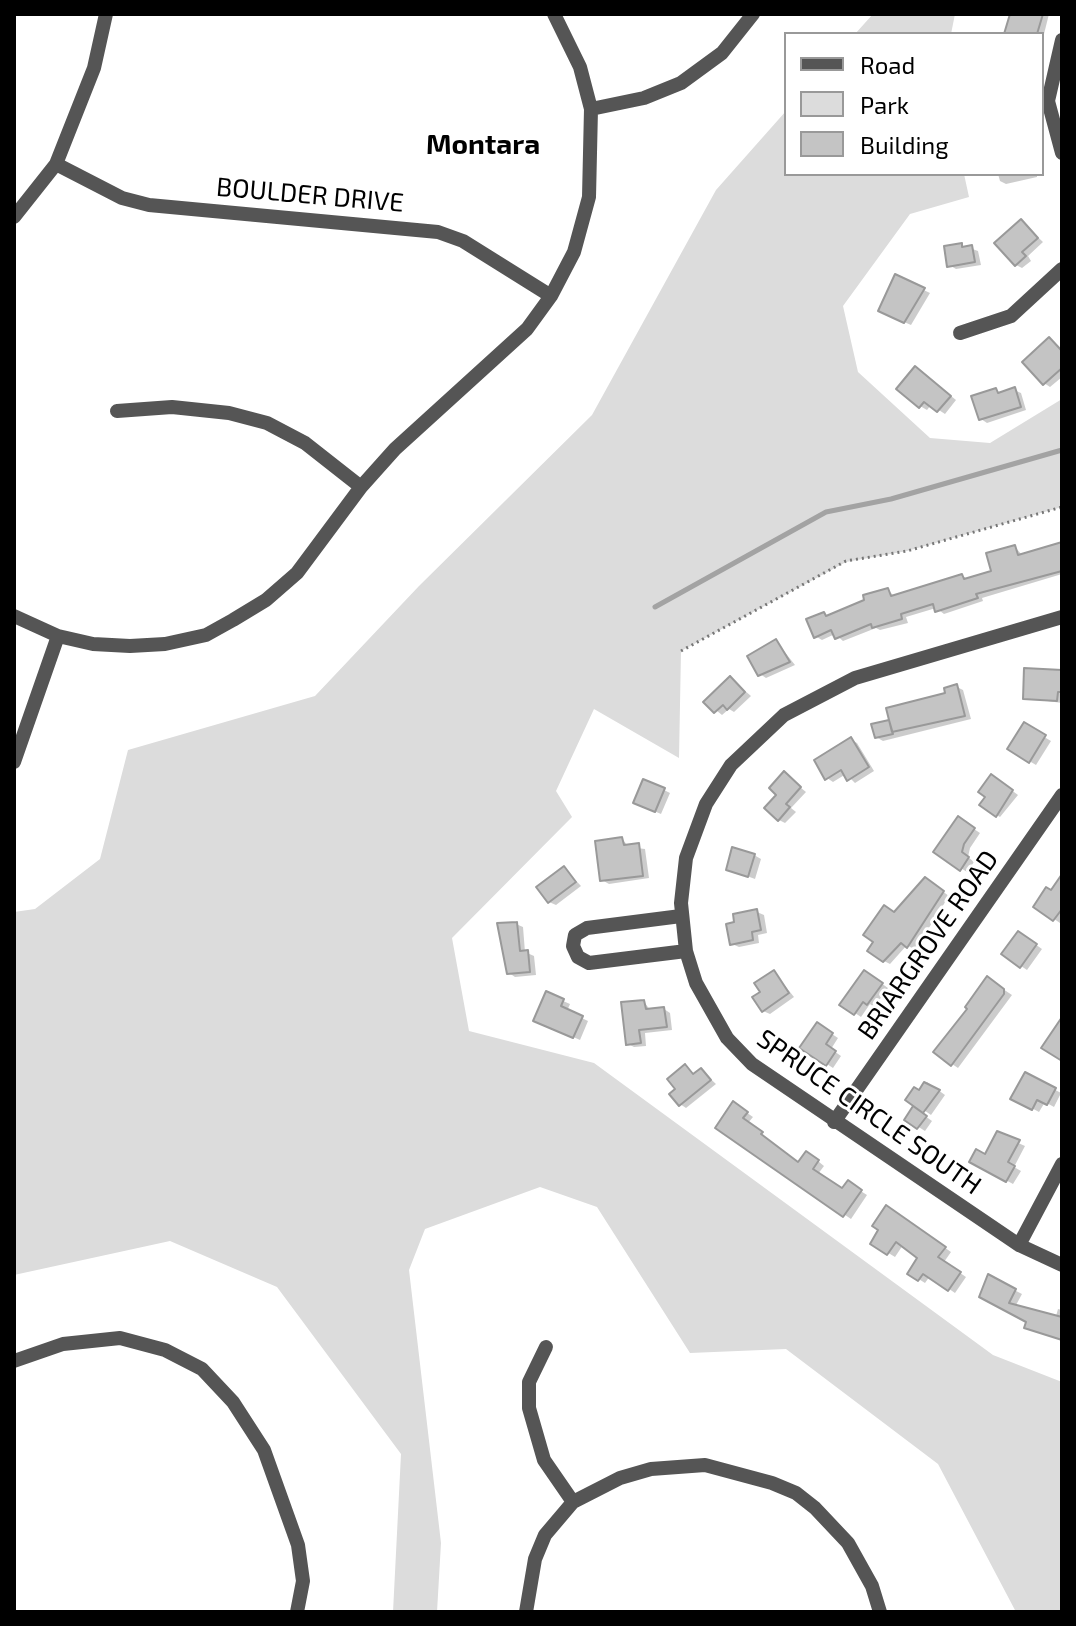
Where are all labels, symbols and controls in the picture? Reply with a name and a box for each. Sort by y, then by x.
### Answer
legend [784,32,1044,176]
text: Road [860,50,915,79]
text: Park [860,90,909,119]
district label: Montara [426,128,540,162]
text: Building [860,130,949,159]
street label: BOULDER DRIVE [215,171,405,219]
street label: BRIARGROVE ROAD [851,844,1005,1046]
street label: SPRUCE CIRCLE SOUTH [751,1023,987,1201]

